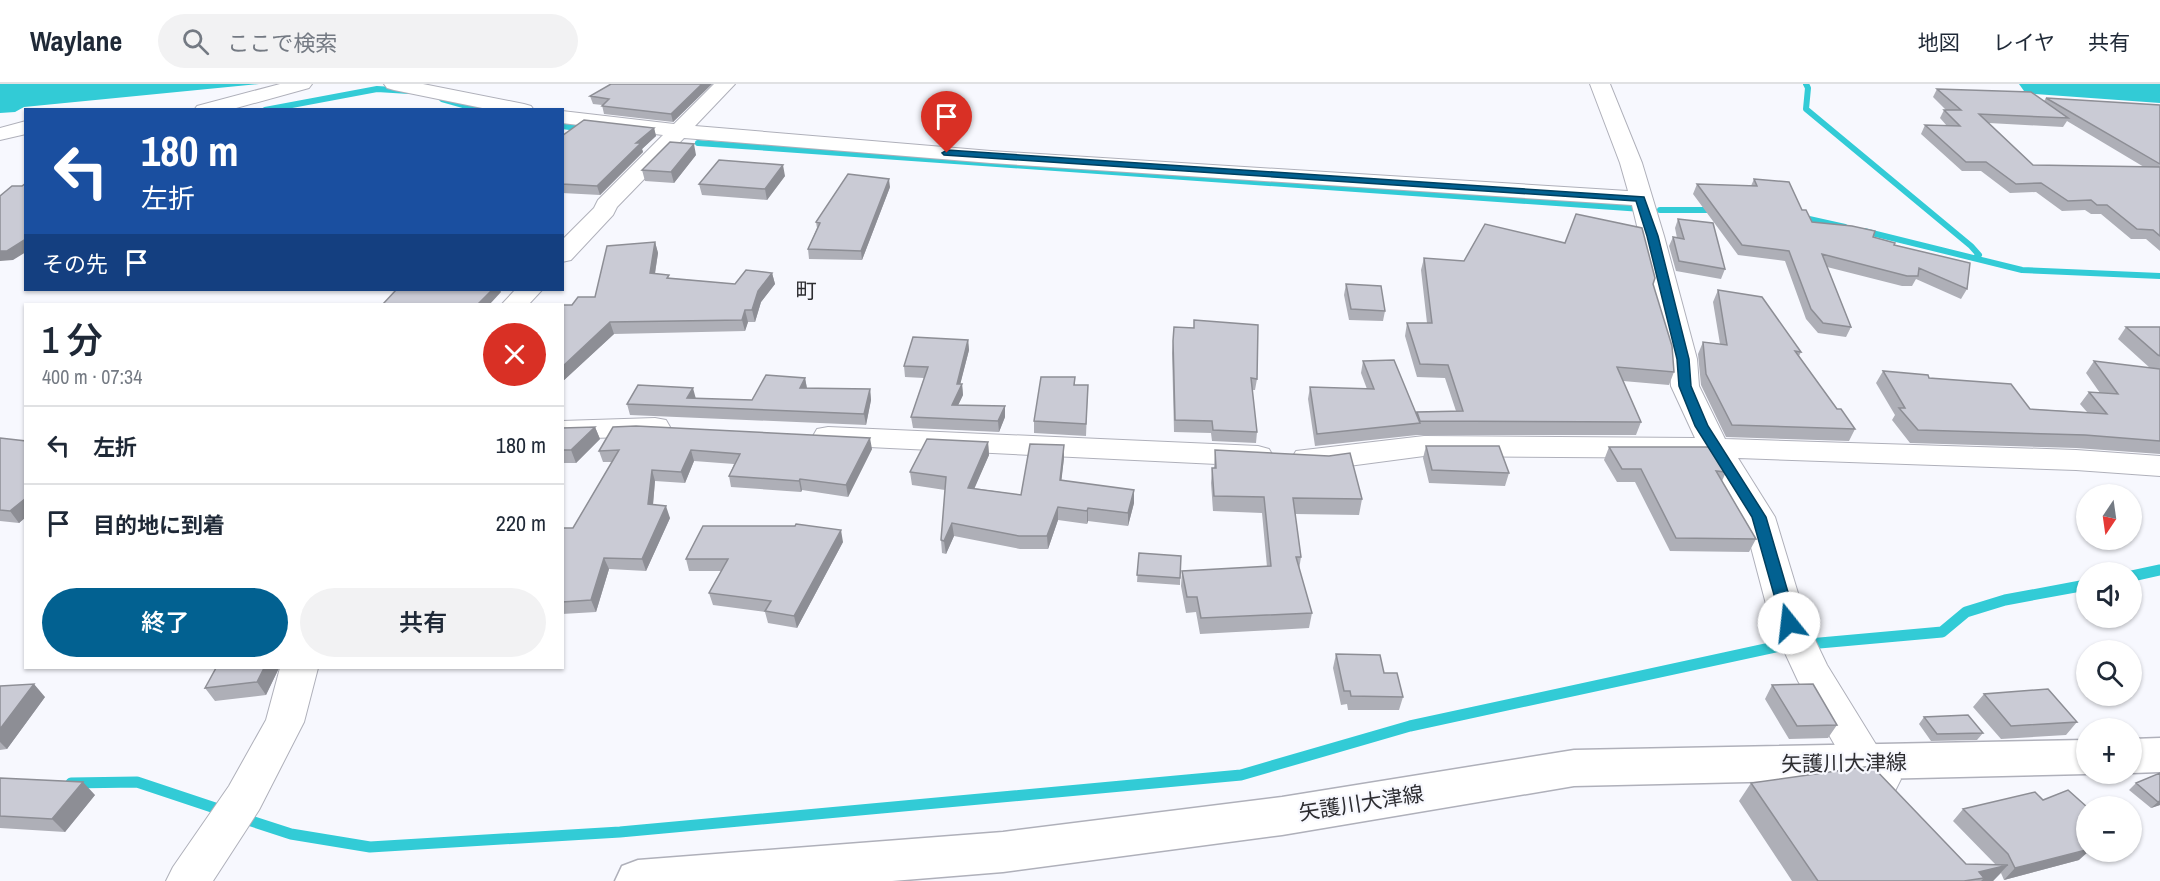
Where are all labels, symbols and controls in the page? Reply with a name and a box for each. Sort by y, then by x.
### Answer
search box [158,14,578,68]
text: Waylane [30,22,122,60]
icon: search [179,25,212,58]
text: ここで検索 [227,28,337,58]
text: 地図 [1918,28,1960,57]
text: レイヤ [1993,28,2055,57]
text: 共有 [2088,28,2130,57]
pin [921,91,972,153]
icon: arrive [930,100,963,133]
text: 180 m [141,123,239,179]
icon: left [42,132,120,210]
text: 左折 [141,180,195,216]
icon: arrive [120,246,153,279]
text: その先 [42,249,108,279]
district label: 町 [796,276,817,305]
text: 1 分 [42,316,103,364]
button: close [483,323,546,386]
text: 400 m · 07:34 [42,363,142,390]
icon: left [42,429,75,462]
text: 180 m [496,430,546,460]
text: 左折 [93,432,137,462]
north arrow [2076,484,2142,550]
map controls [2076,484,2142,862]
icon: arrive [42,507,75,540]
text: 220 m [496,508,546,538]
text: 目的地に到着 [93,510,225,540]
button: sound [2076,562,2142,628]
button: 終了 [42,588,288,657]
button: 共有 [300,588,546,657]
position arrow [1757,591,1821,655]
button: search [2076,640,2142,706]
button: + [2076,718,2142,784]
street label: 矢護川大津線 [1781,747,1907,779]
street label: 矢護川大津線 [1297,779,1425,827]
button: − [2076,796,2142,862]

